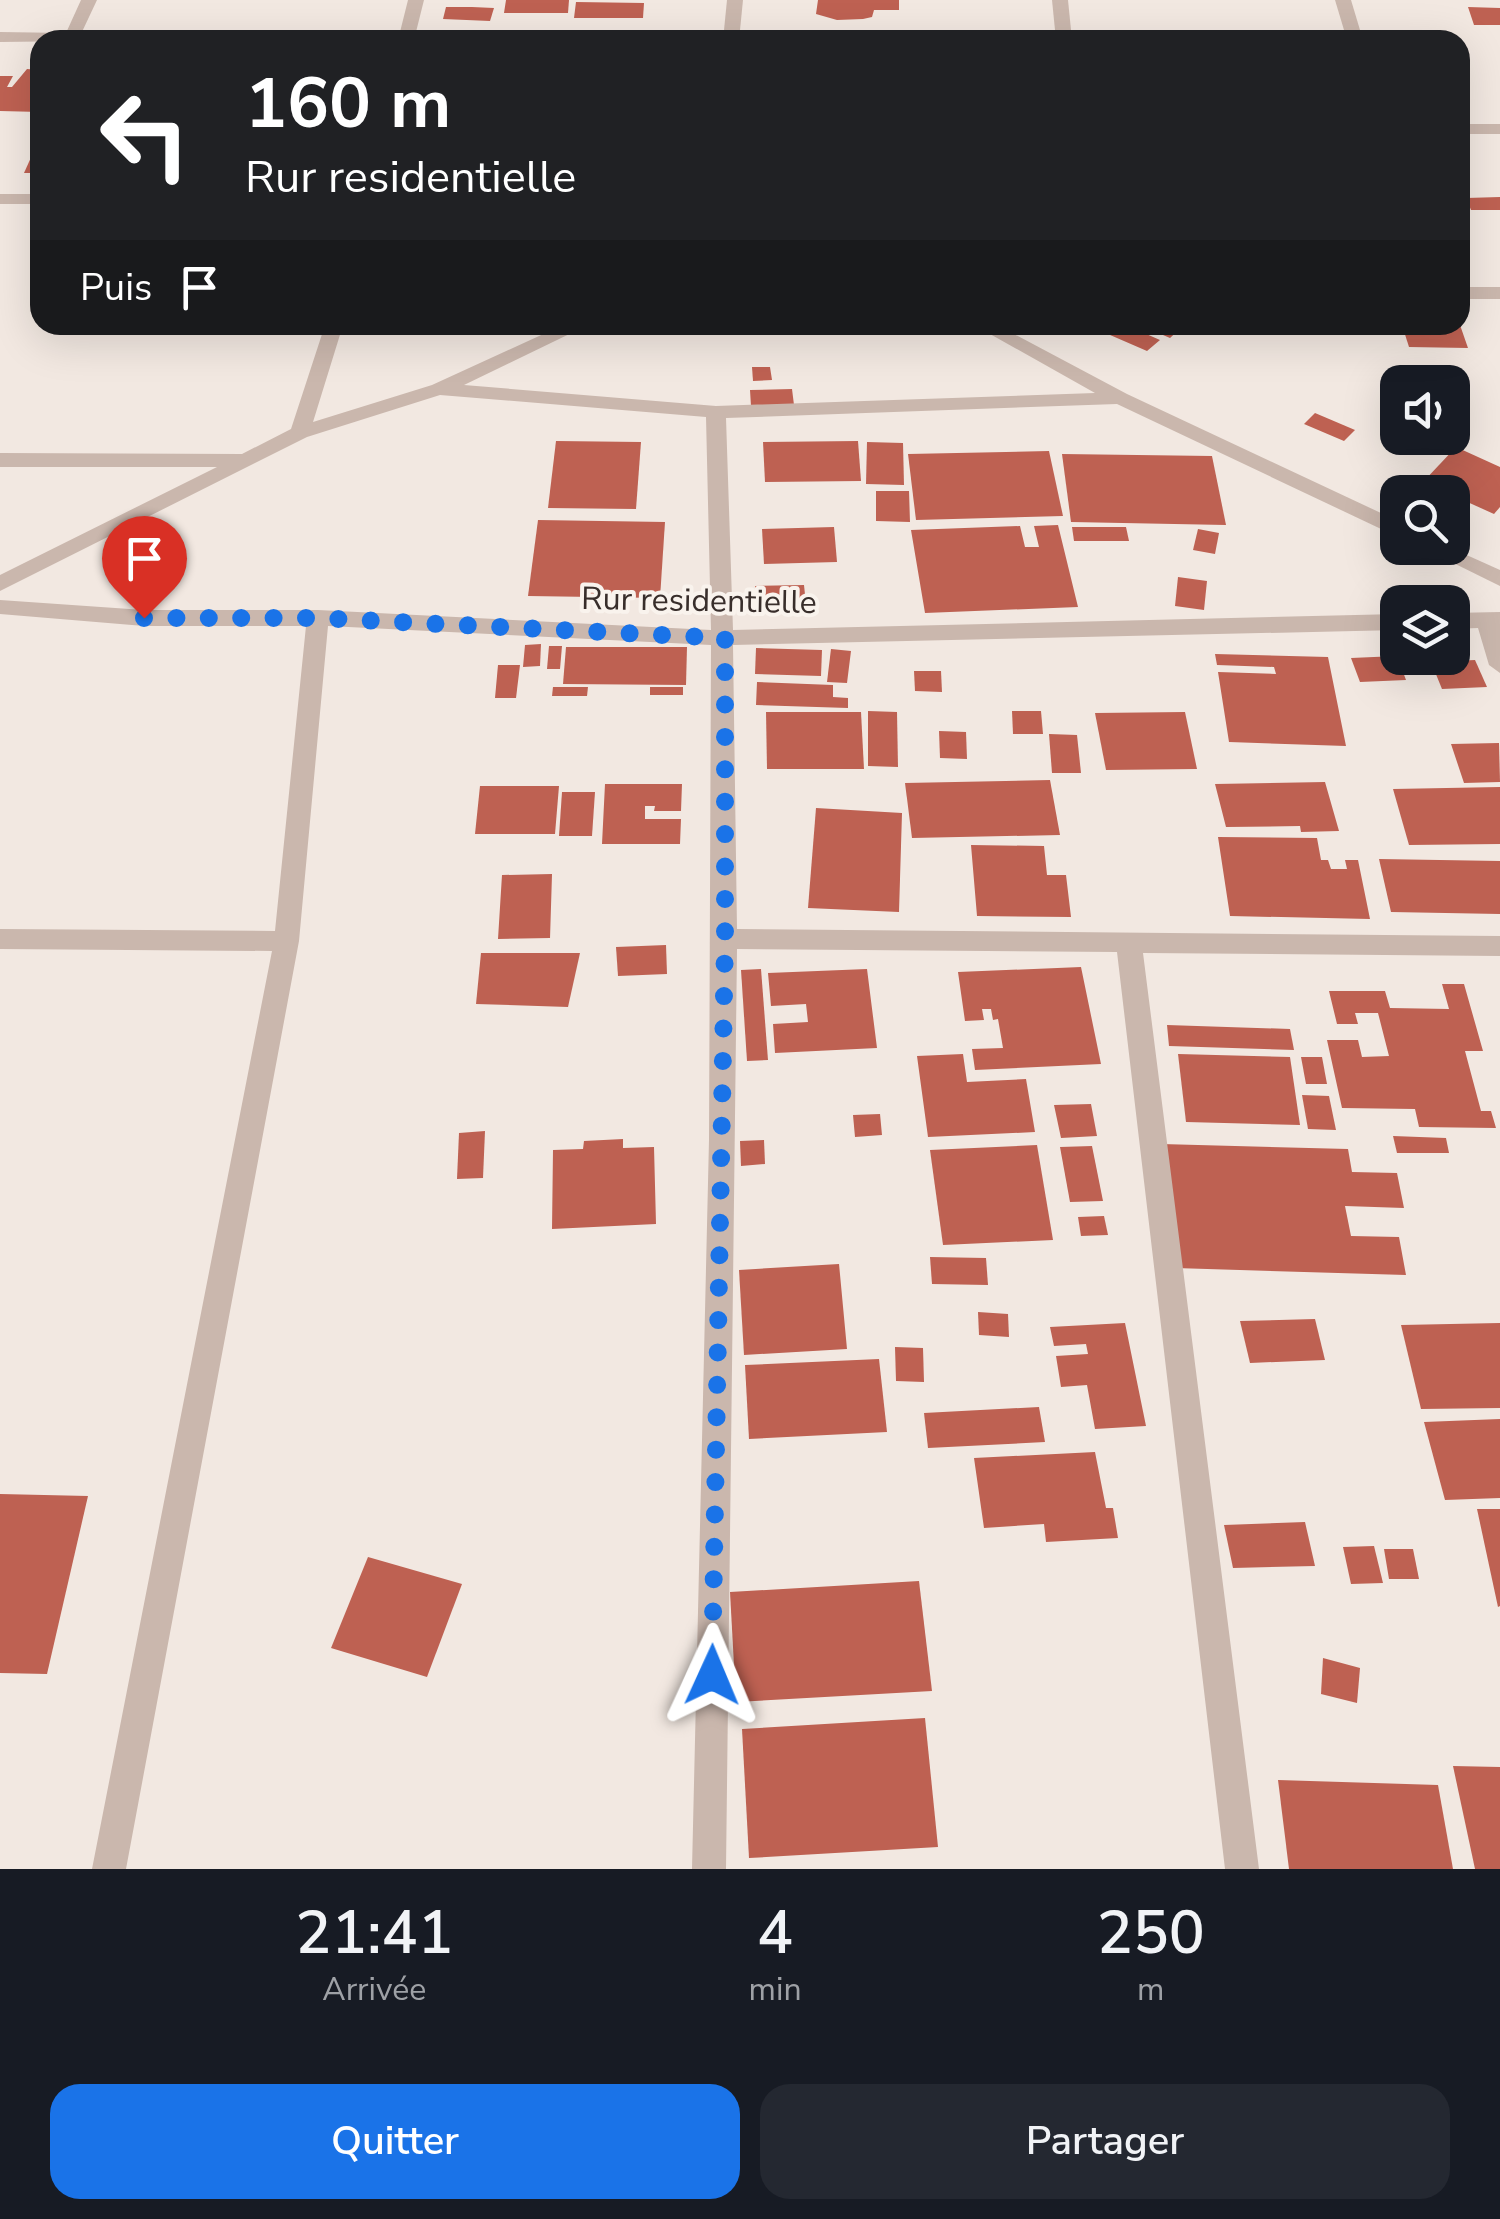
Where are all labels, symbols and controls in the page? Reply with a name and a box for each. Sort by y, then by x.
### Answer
text: 160 m [245,56,451,152]
icon: left [80,70,210,200]
text: Rur residentielle [245,147,576,208]
icon: arrive [172,260,227,315]
text: Puis [80,262,152,313]
map controls [1380,365,1470,675]
button: sound [1380,365,1470,455]
button: search [1380,475,1470,565]
pin [102,516,187,619]
icon: arrive [117,531,172,586]
street label: Rur residentielle [581,577,817,624]
button: layers [1380,585,1470,675]
position arrow [660,1623,764,1727]
text: 21:41 [295,1892,453,1974]
text: 4 [757,1892,793,1974]
text: 250 [1097,1892,1205,1974]
text: Arrivée [322,1968,426,2011]
text: min [749,1968,802,2011]
text: m [1137,1968,1165,2011]
button: Quitter [50,2084,740,2199]
button: Partager [760,2084,1450,2199]

